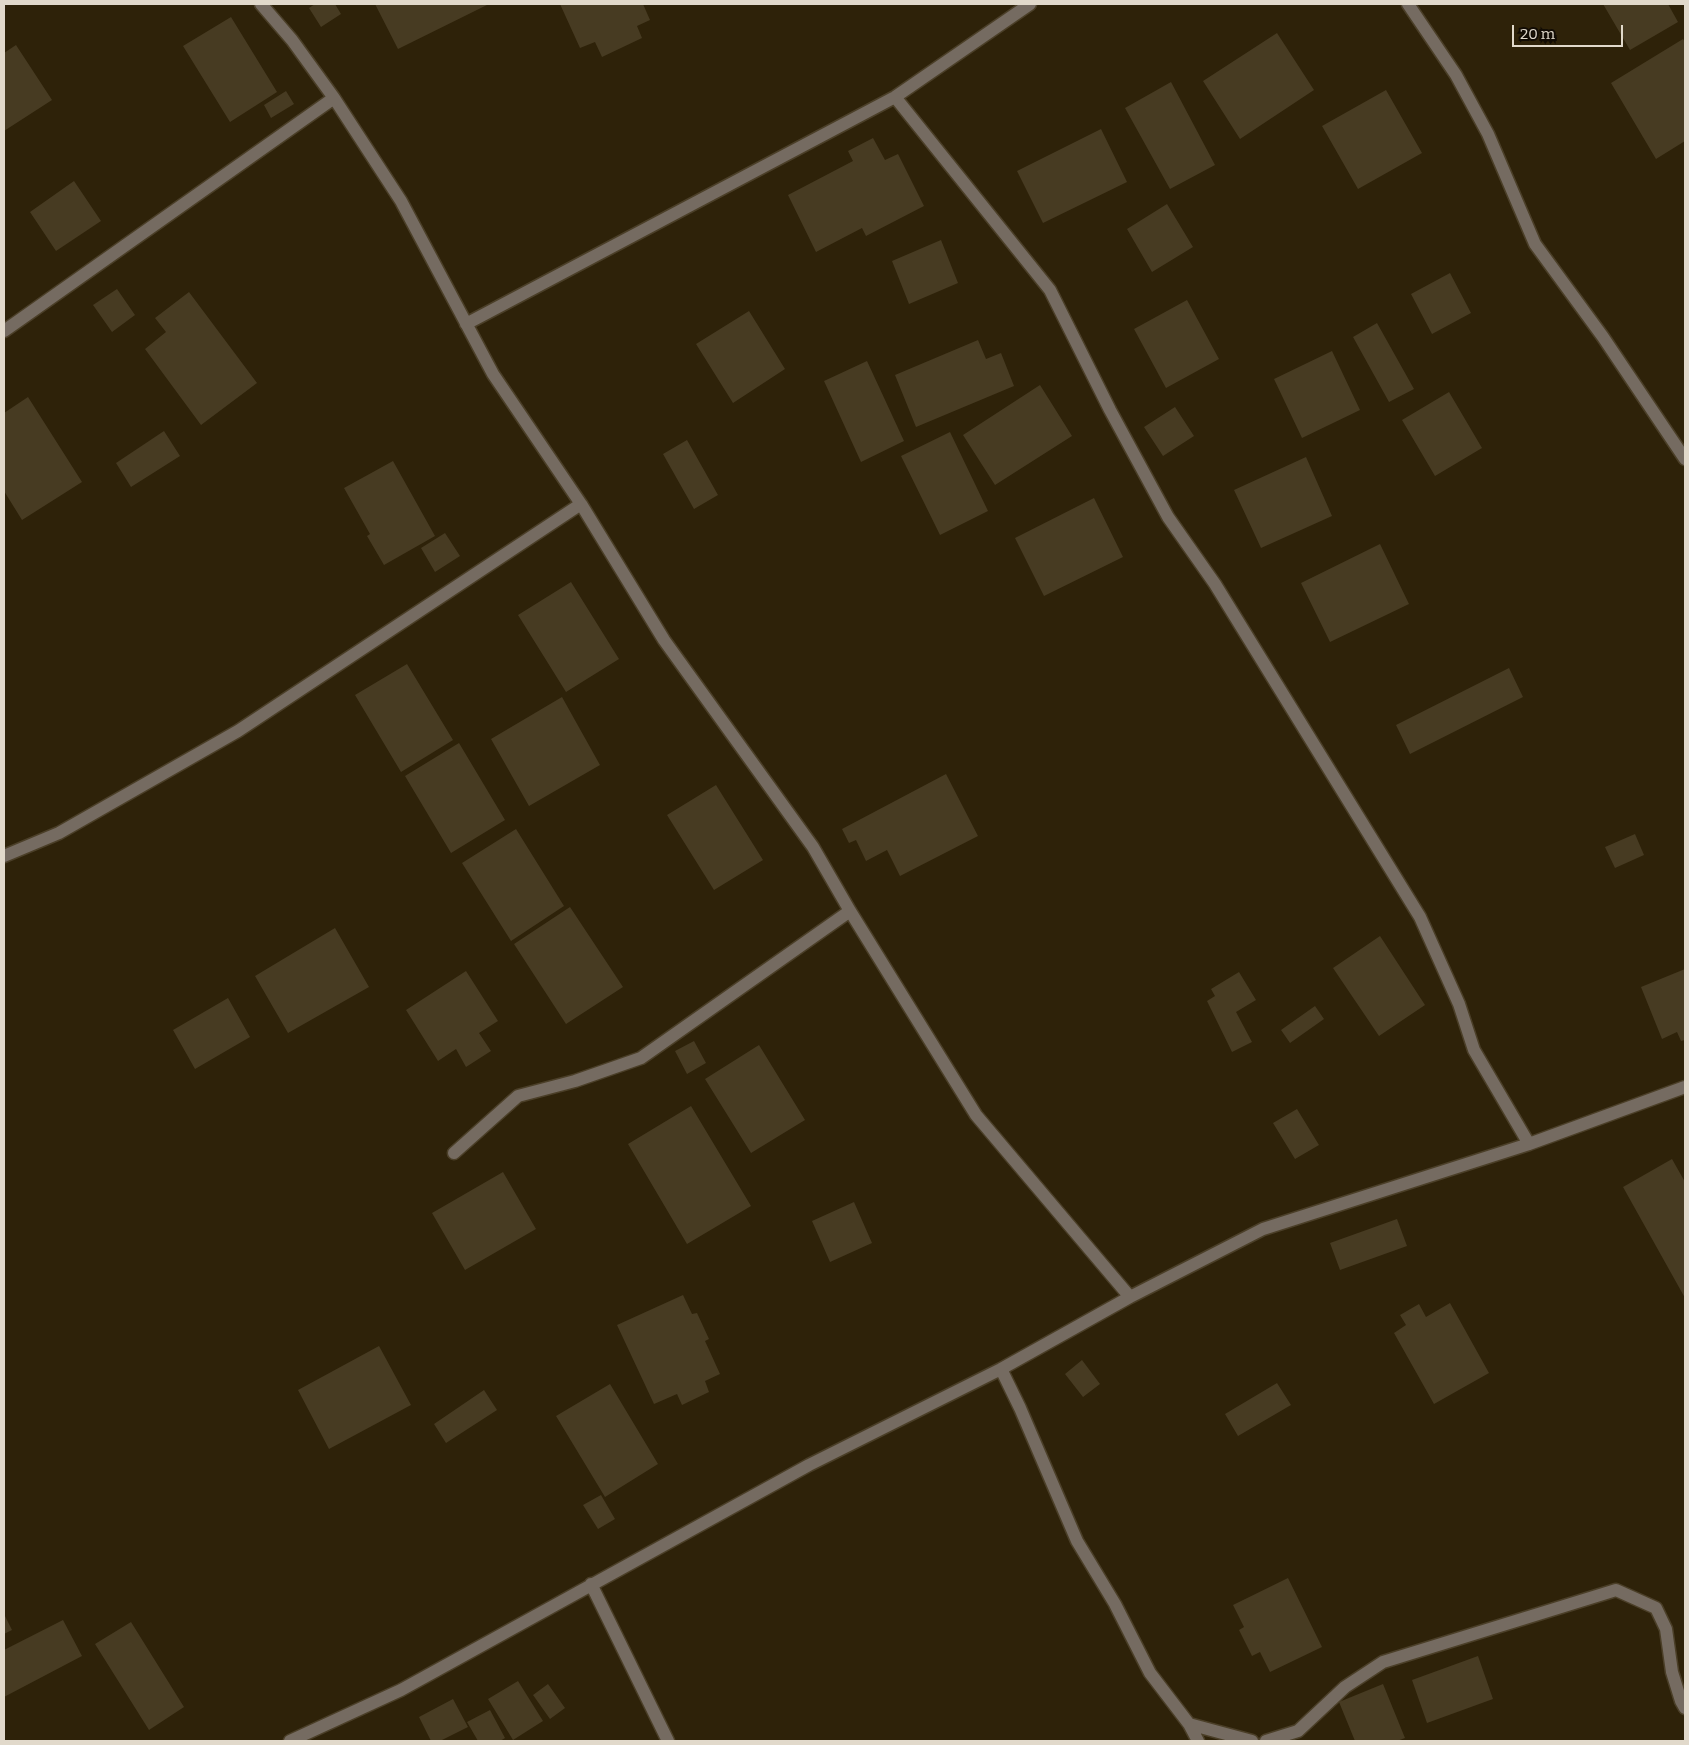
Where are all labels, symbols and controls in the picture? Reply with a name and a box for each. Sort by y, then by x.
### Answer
scale bar [1514,15,1625,47]
text: 20 m [1520,25,1555,43]

